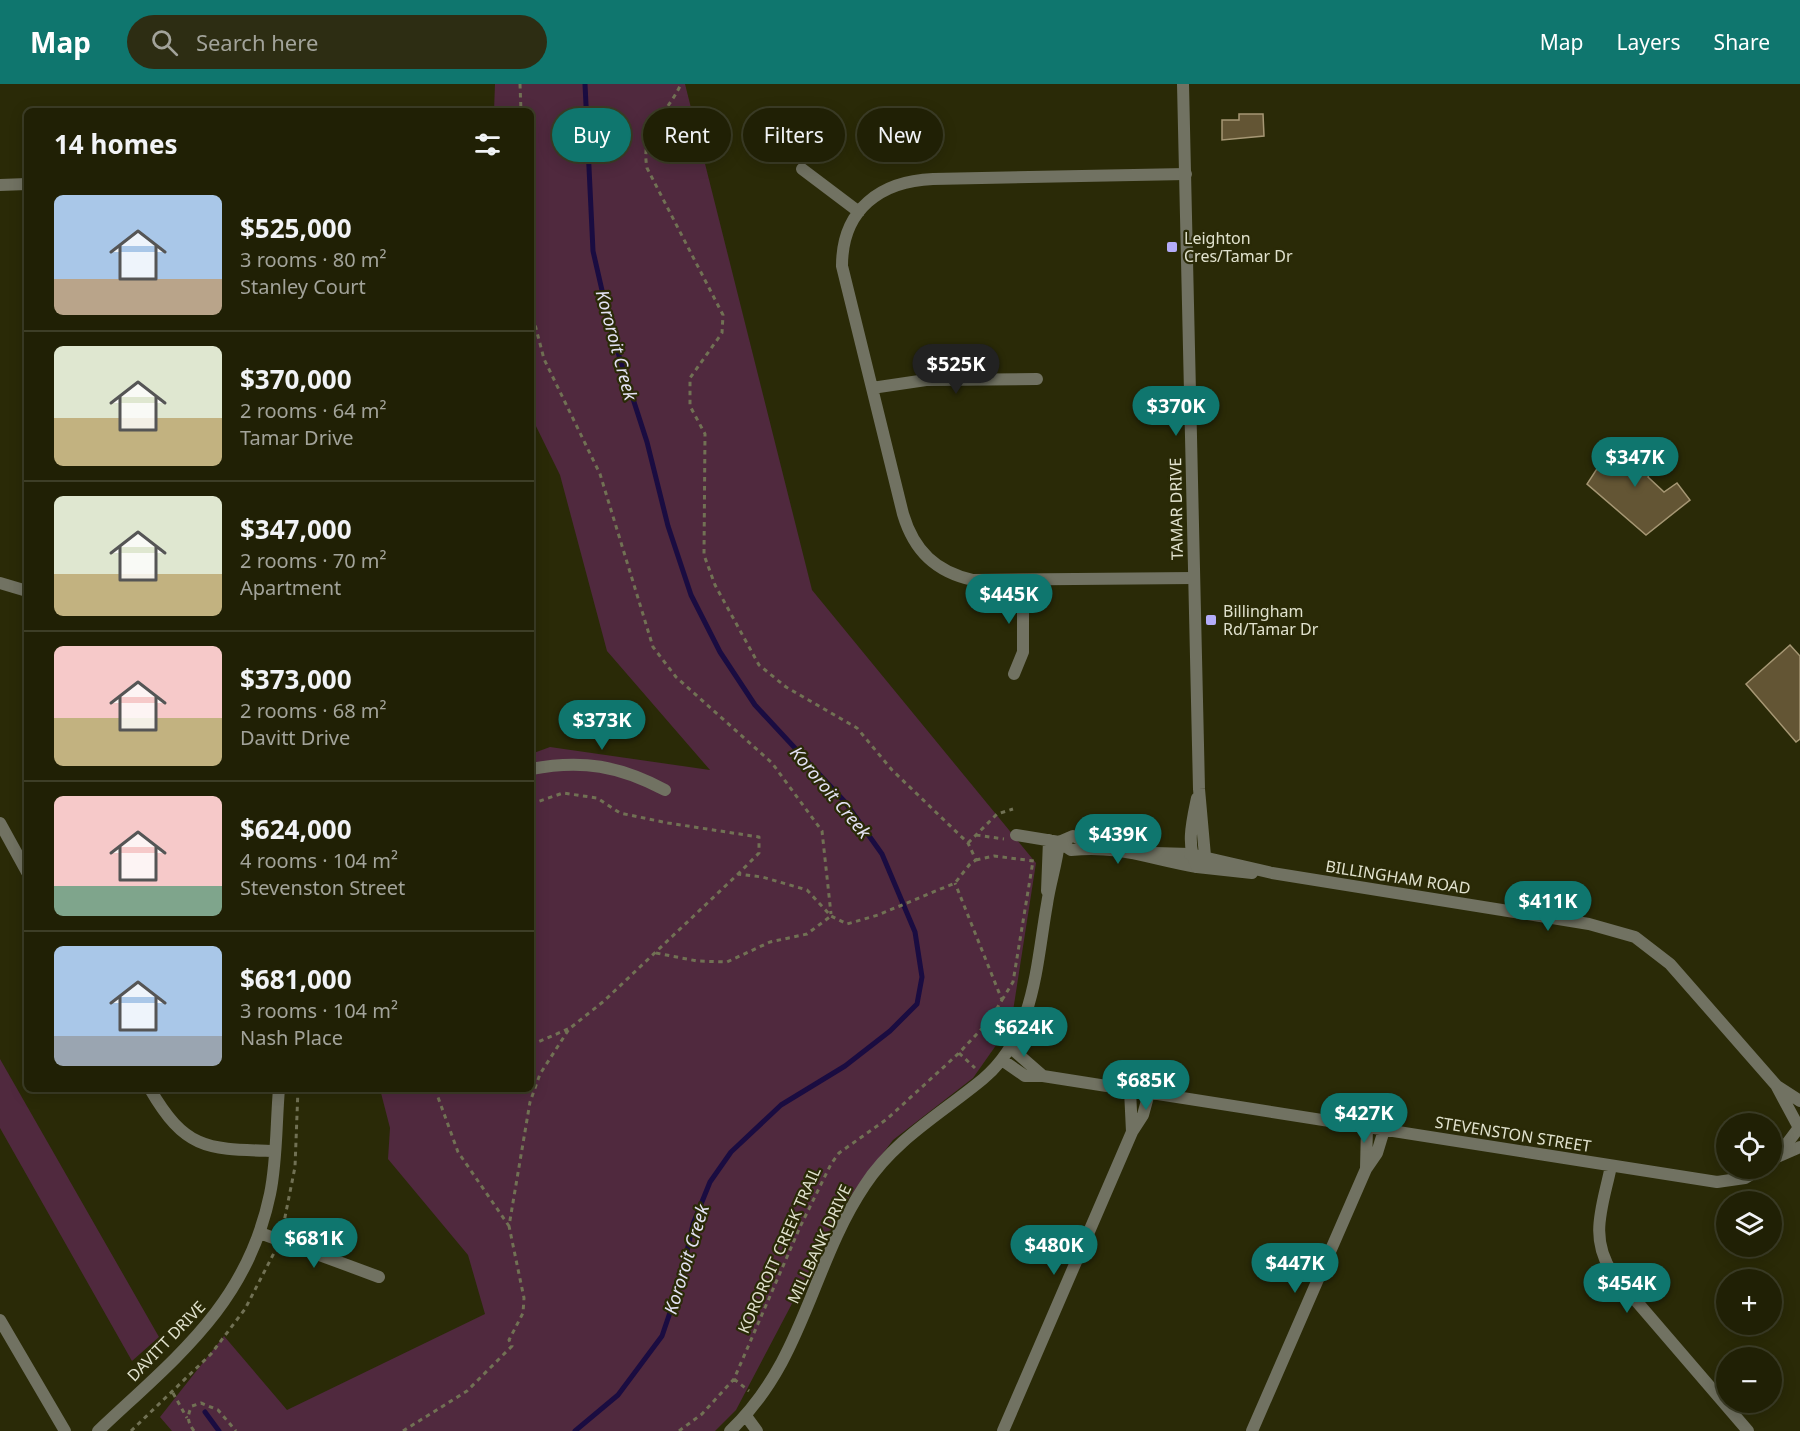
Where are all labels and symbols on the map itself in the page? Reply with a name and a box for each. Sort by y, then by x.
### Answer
place label: Leighton Cres/Tamar Dr [1184,227,1293,267]
marker: Leighton Cres/Tamar Dr [1165,240,1179,254]
water label: Kororoit Creek [591,287,644,404]
pin: $525K [914,344,998,395]
pin: $370K [1134,386,1218,437]
pin: $347K [1593,437,1677,488]
street label: TAMAR DRIVE [1164,458,1188,560]
pin: $445K [967,574,1051,625]
place label: Billingham Rd/Tamar Dr [1223,600,1319,640]
marker: Billingham Rd/Tamar Dr [1204,613,1218,627]
pin: $373K [560,700,644,751]
water label: Kororoit Creek [785,741,877,844]
pin: $439K [1076,814,1160,865]
street label: BILLINGHAM ROAD [1324,855,1472,899]
pin: $411K [1506,881,1590,932]
pin: $624K [982,1007,1066,1058]
pin: $685K [1104,1060,1188,1111]
pin: $427K [1322,1093,1406,1144]
street label: STEVENSTON STREET [1433,1111,1593,1157]
street label: KOROROIT CREEK TRAIL [732,1163,826,1337]
street label: MILLBANK DRIVE [782,1181,856,1307]
water label: Kororoit Creek [658,1200,714,1317]
pin: $681K [272,1218,356,1269]
pin: $480K [1012,1225,1096,1276]
pin: $447K [1253,1243,1337,1294]
pin: $454K [1585,1263,1669,1314]
street label: DAVITT DRIVE [122,1296,210,1386]

